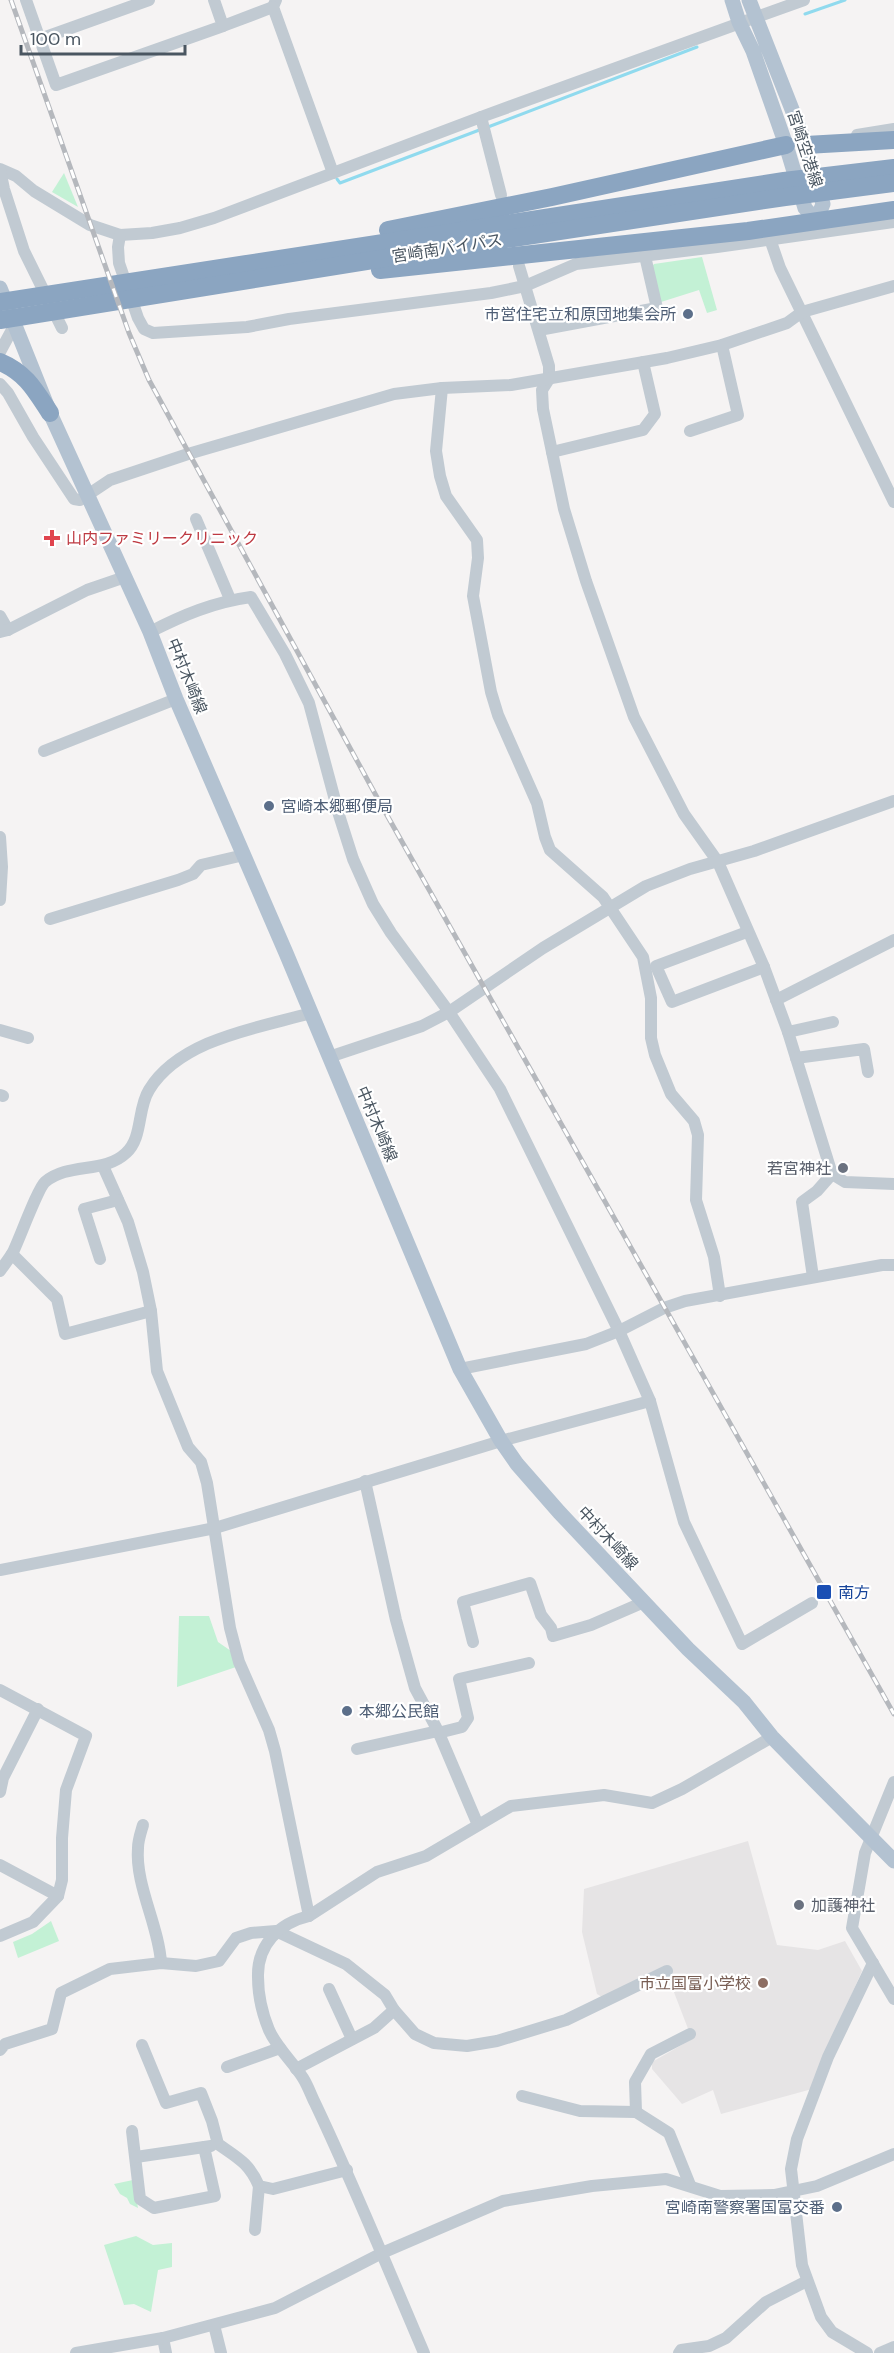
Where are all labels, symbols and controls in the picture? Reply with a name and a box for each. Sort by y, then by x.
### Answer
scale bar [21,18,184,56]
text: 100 m [30,27,81,51]
street label: 宮崎空港線 [783,108,827,190]
street label: 宮崎南バイパス [390,229,504,267]
place label: 市営住宅立和原団地集会所 [484,304,676,325]
marker: 市営住宅立和原団地集会所 [681,307,695,321]
place label: 山内ファミリークリニック [66,528,258,549]
marker: 山内ファミリークリニック [43,529,61,547]
street label: 中村木崎線 [162,635,212,717]
place label: 宮崎本郷郵便局 [281,796,393,817]
marker: 宮崎本郷郵便局 [262,799,276,813]
street label: 中村木崎線 [352,1083,402,1165]
place label: 若宮神社 [767,1158,831,1179]
marker: 若宮神社 [836,1161,850,1175]
street label: 中村木崎線 [573,1502,643,1574]
place label: 南方 [838,1582,870,1603]
marker: 南方 [815,1583,833,1601]
place label: 本郷公民館 [359,1701,439,1722]
marker: 本郷公民館 [340,1704,354,1718]
place label: 加護神社 [811,1895,875,1916]
marker: 加護神社 [792,1898,806,1912]
place label: 市立国富小学校 [639,1973,751,1994]
marker: 市立国富小学校 [756,1976,770,1990]
place label: 宮崎南警察署国富交番 [665,2197,825,2218]
marker: 宮崎南警察署国富交番 [830,2200,844,2214]

